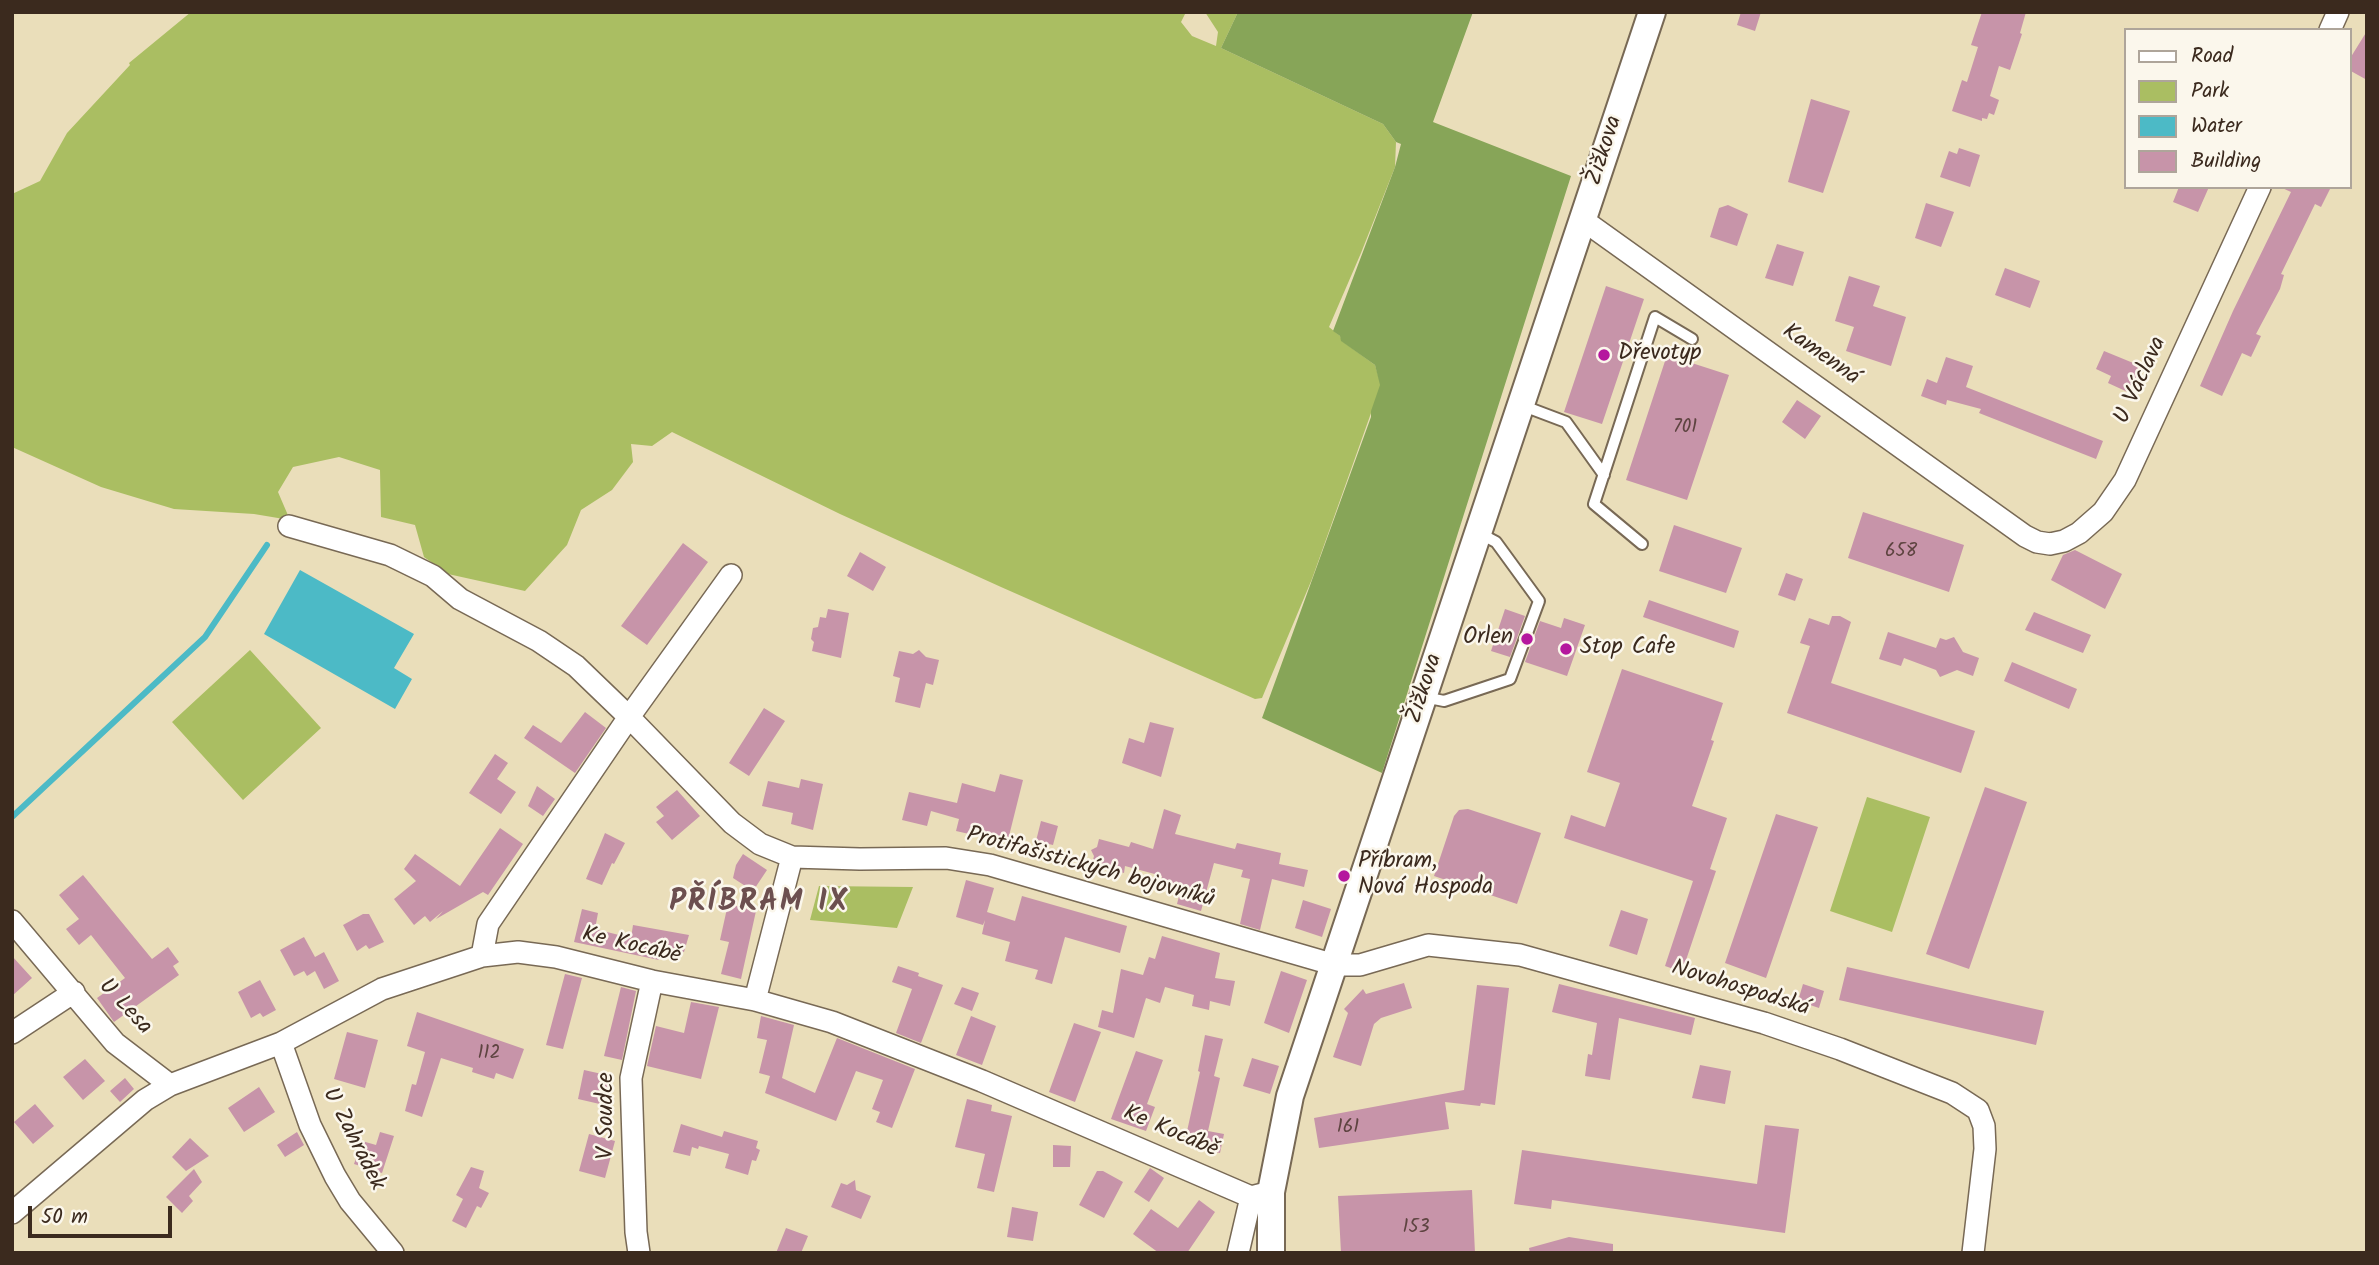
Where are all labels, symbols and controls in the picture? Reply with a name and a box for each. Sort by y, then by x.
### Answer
legend [2124,28,2351,189]
text: Road [2191,40,2233,73]
text: Park [2191,75,2229,108]
text: Water [2191,110,2242,143]
street label: Žižkova [1582,113,1630,189]
text: Building [2191,145,2261,178]
street label: Kamenná [1776,319,1864,393]
street label: U Václava [2110,333,2174,429]
place label: Dřevotyp [1618,341,1701,369]
marker: Dřevotyp [1596,347,1612,363]
house number: 701 [1673,418,1697,440]
house number: 658 [1885,542,1917,564]
place label: Orlen [1463,625,1513,653]
marker: Orlen [1519,631,1535,647]
place label: Stop Cafe [1580,635,1675,663]
marker: Stop Cafe [1558,641,1574,657]
street label: Žižkova [1402,651,1450,727]
street label: Protifašistických bojovníků [963,823,1217,915]
place label: Příbram, Nová Hospoda [1358,849,1493,903]
marker: Příbram, Nová Hospoda [1336,868,1352,884]
district label: PŘÍBRAM IX [670,887,848,923]
street label: Ke Kocábě [579,922,683,972]
street label: Novohospodská [1668,956,1812,1024]
street label: U Lesa [91,974,157,1042]
house number: 112 [478,1044,500,1066]
street label: V Soudce [594,1072,622,1160]
street label: U Zahrádek [314,1084,390,1196]
street label: Ke Kocábě [1118,1101,1222,1165]
house number: 161 [1337,1118,1359,1140]
scale bar [32,1192,175,1236]
text: 50 m [41,1201,88,1234]
house number: 153 [1402,1218,1430,1240]

